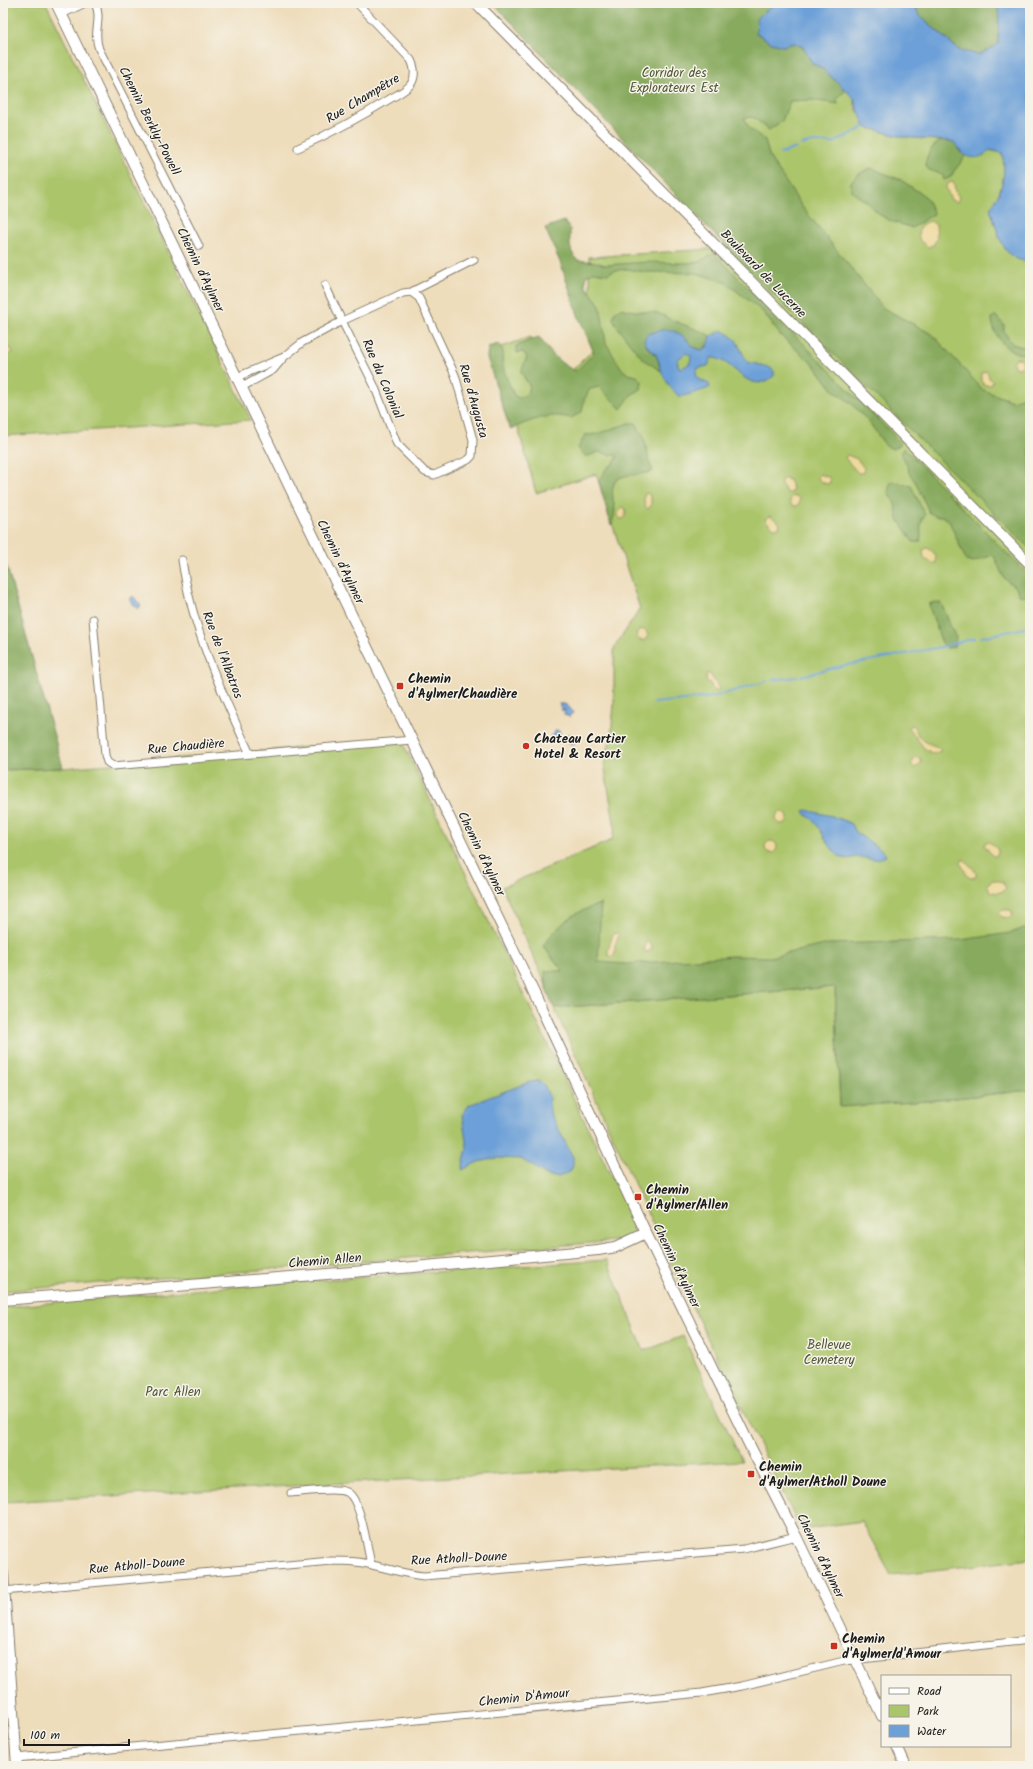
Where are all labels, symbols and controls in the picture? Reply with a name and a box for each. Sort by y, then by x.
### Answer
street label: Chemin Berkly-Powell [112,63,186,179]
park label: Corridor des Explorateurs Est [629,63,720,99]
street label: Rue Champêtre [322,68,404,129]
street label: Chemin d'Aylmer [170,224,230,317]
street label: Boulevard de Lucerne [715,225,811,323]
street label: Rue du Colonial [356,336,408,422]
street label: Rue d'Augusta [452,361,494,441]
street label: Chemin d'Aylmer [310,516,370,609]
street label: Rue de l'Albatros [196,608,249,702]
place label: Chemin d'Aylmer/Chaudière [408,669,518,705]
marker: Chemin d'Aylmer/Chaudière [395,681,405,691]
place label: Chateau Cartier Hotel & Resort [534,729,627,765]
street label: Rue Chaudière [147,733,226,761]
marker: Chateau Cartier Hotel & Resort [521,741,531,751]
street label: Chemin d'Aylmer [451,808,511,901]
place label: Chemin d'Aylmer/Allen [646,1180,728,1216]
marker: Chemin d'Aylmer/Allen [633,1192,643,1202]
street label: Chemin d'Aylmer [646,1220,706,1313]
street label: Chemin Allen [288,1247,362,1275]
park label: Bellevue Cemetery [803,1335,855,1371]
park label: Parc Allen [145,1382,201,1403]
place label: Chemin d'Aylmer/Atholl Doune [759,1457,887,1493]
marker: Chemin d'Aylmer/Atholl Doune [746,1469,756,1479]
street label: Chemin d'Aylmer [790,1510,850,1603]
street label: Rue Atholl-Doune [410,1546,508,1572]
street label: Rue Atholl-Doune [88,1551,186,1581]
place label: Chemin d'Aylmer/d'Amour [842,1629,943,1665]
marker: Chemin d'Aylmer/d'Amour [829,1641,839,1651]
legend [881,1675,1011,1747]
text: Road [917,1682,942,1701]
street label: Chemin D'Amour [478,1683,571,1713]
text: Park [917,1702,939,1721]
scale bar [24,1721,129,1747]
text: Water [917,1722,947,1741]
text: 100 m [30,1726,61,1745]

